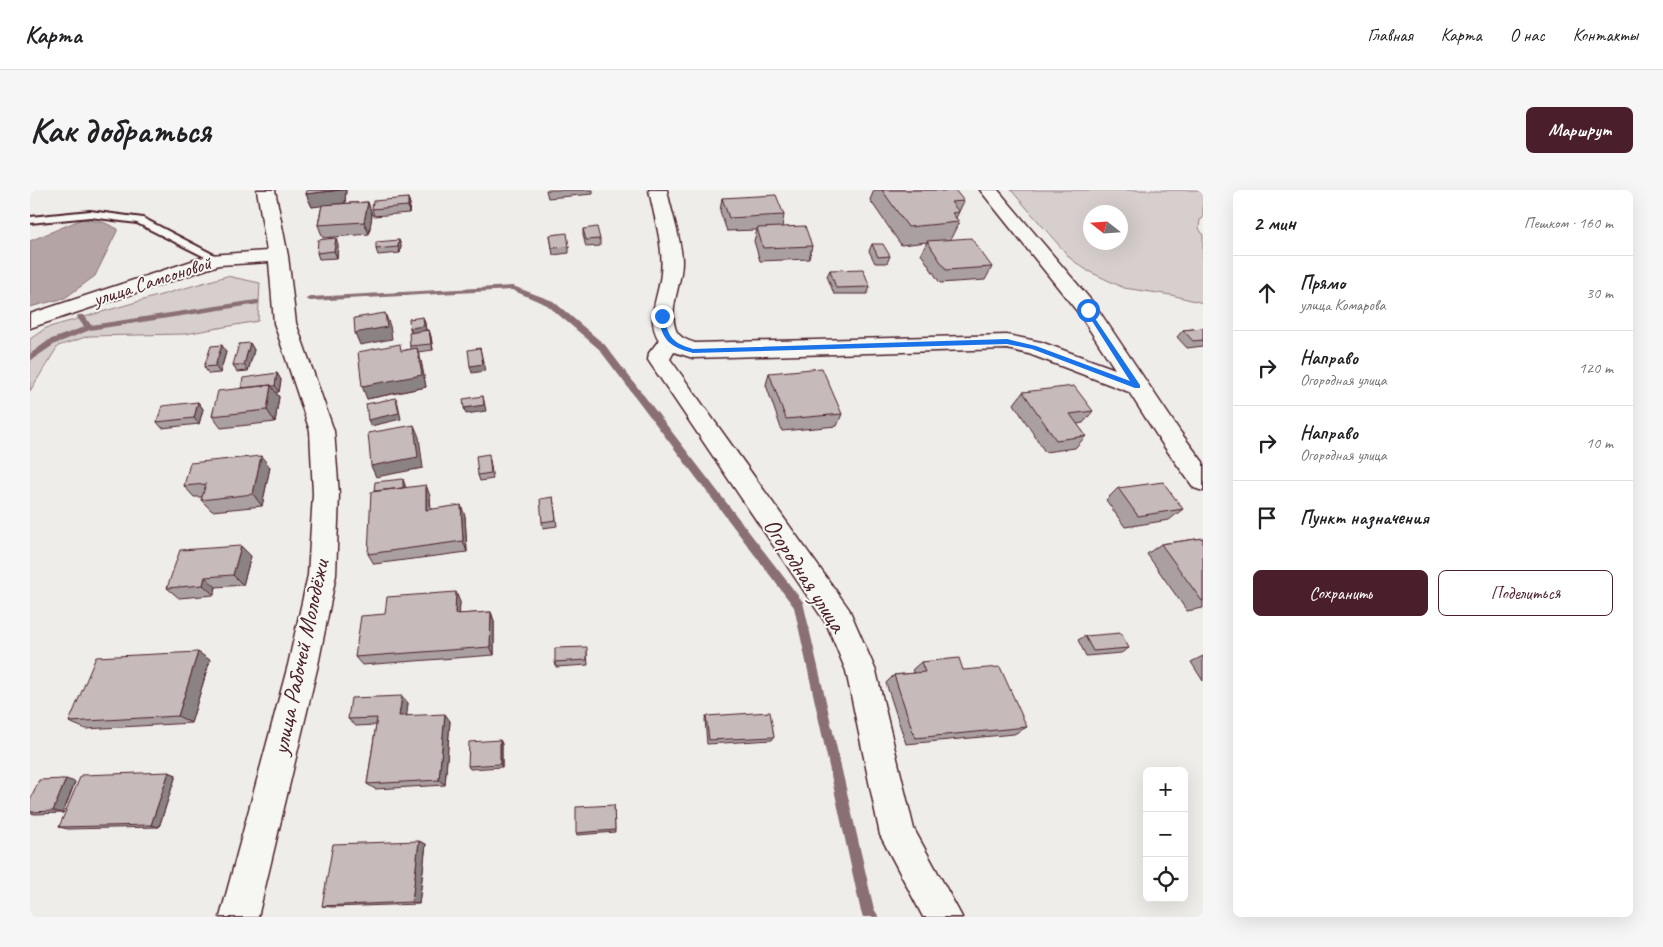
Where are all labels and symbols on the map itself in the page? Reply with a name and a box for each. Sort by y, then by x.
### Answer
north arrow [1083,205,1128,250]
street label: улица Самсоновой [89,250,216,312]
route start [1077,299,1100,322]
route end [651,305,674,328]
street label: Огородная улица [757,512,854,639]
street label: улица Рабочей Молодёжи [264,555,336,759]

